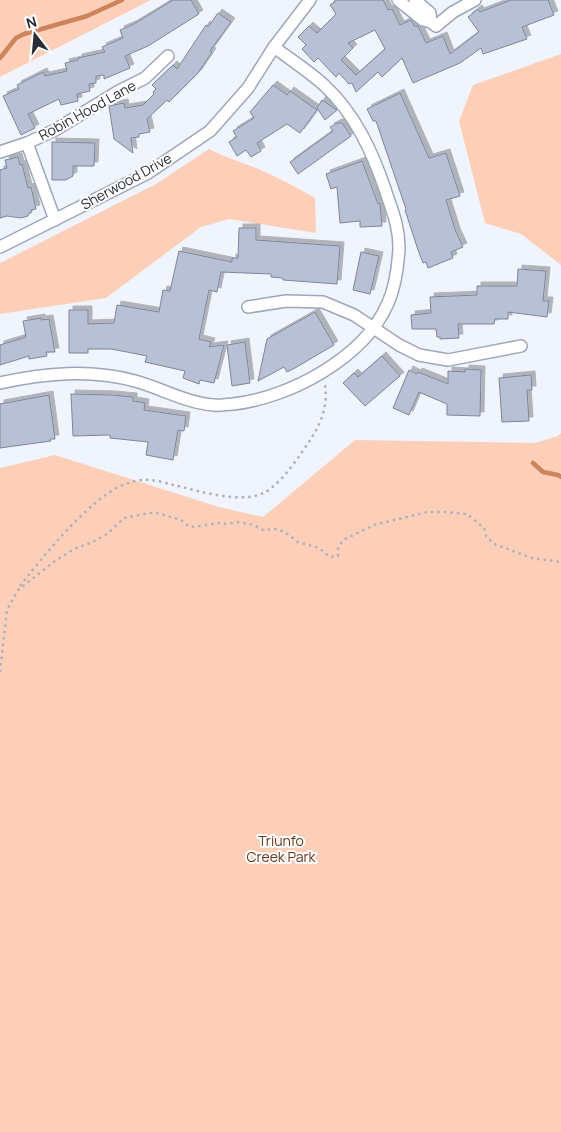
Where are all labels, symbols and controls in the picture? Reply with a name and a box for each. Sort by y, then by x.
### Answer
north arrow [10,10,60,60]
text: N [24,12,39,33]
street label: Robin Hood Lane [35,75,139,145]
street label: Sherwood Drive [77,148,175,214]
park label: Triunfo Creek Park [247,831,317,866]

